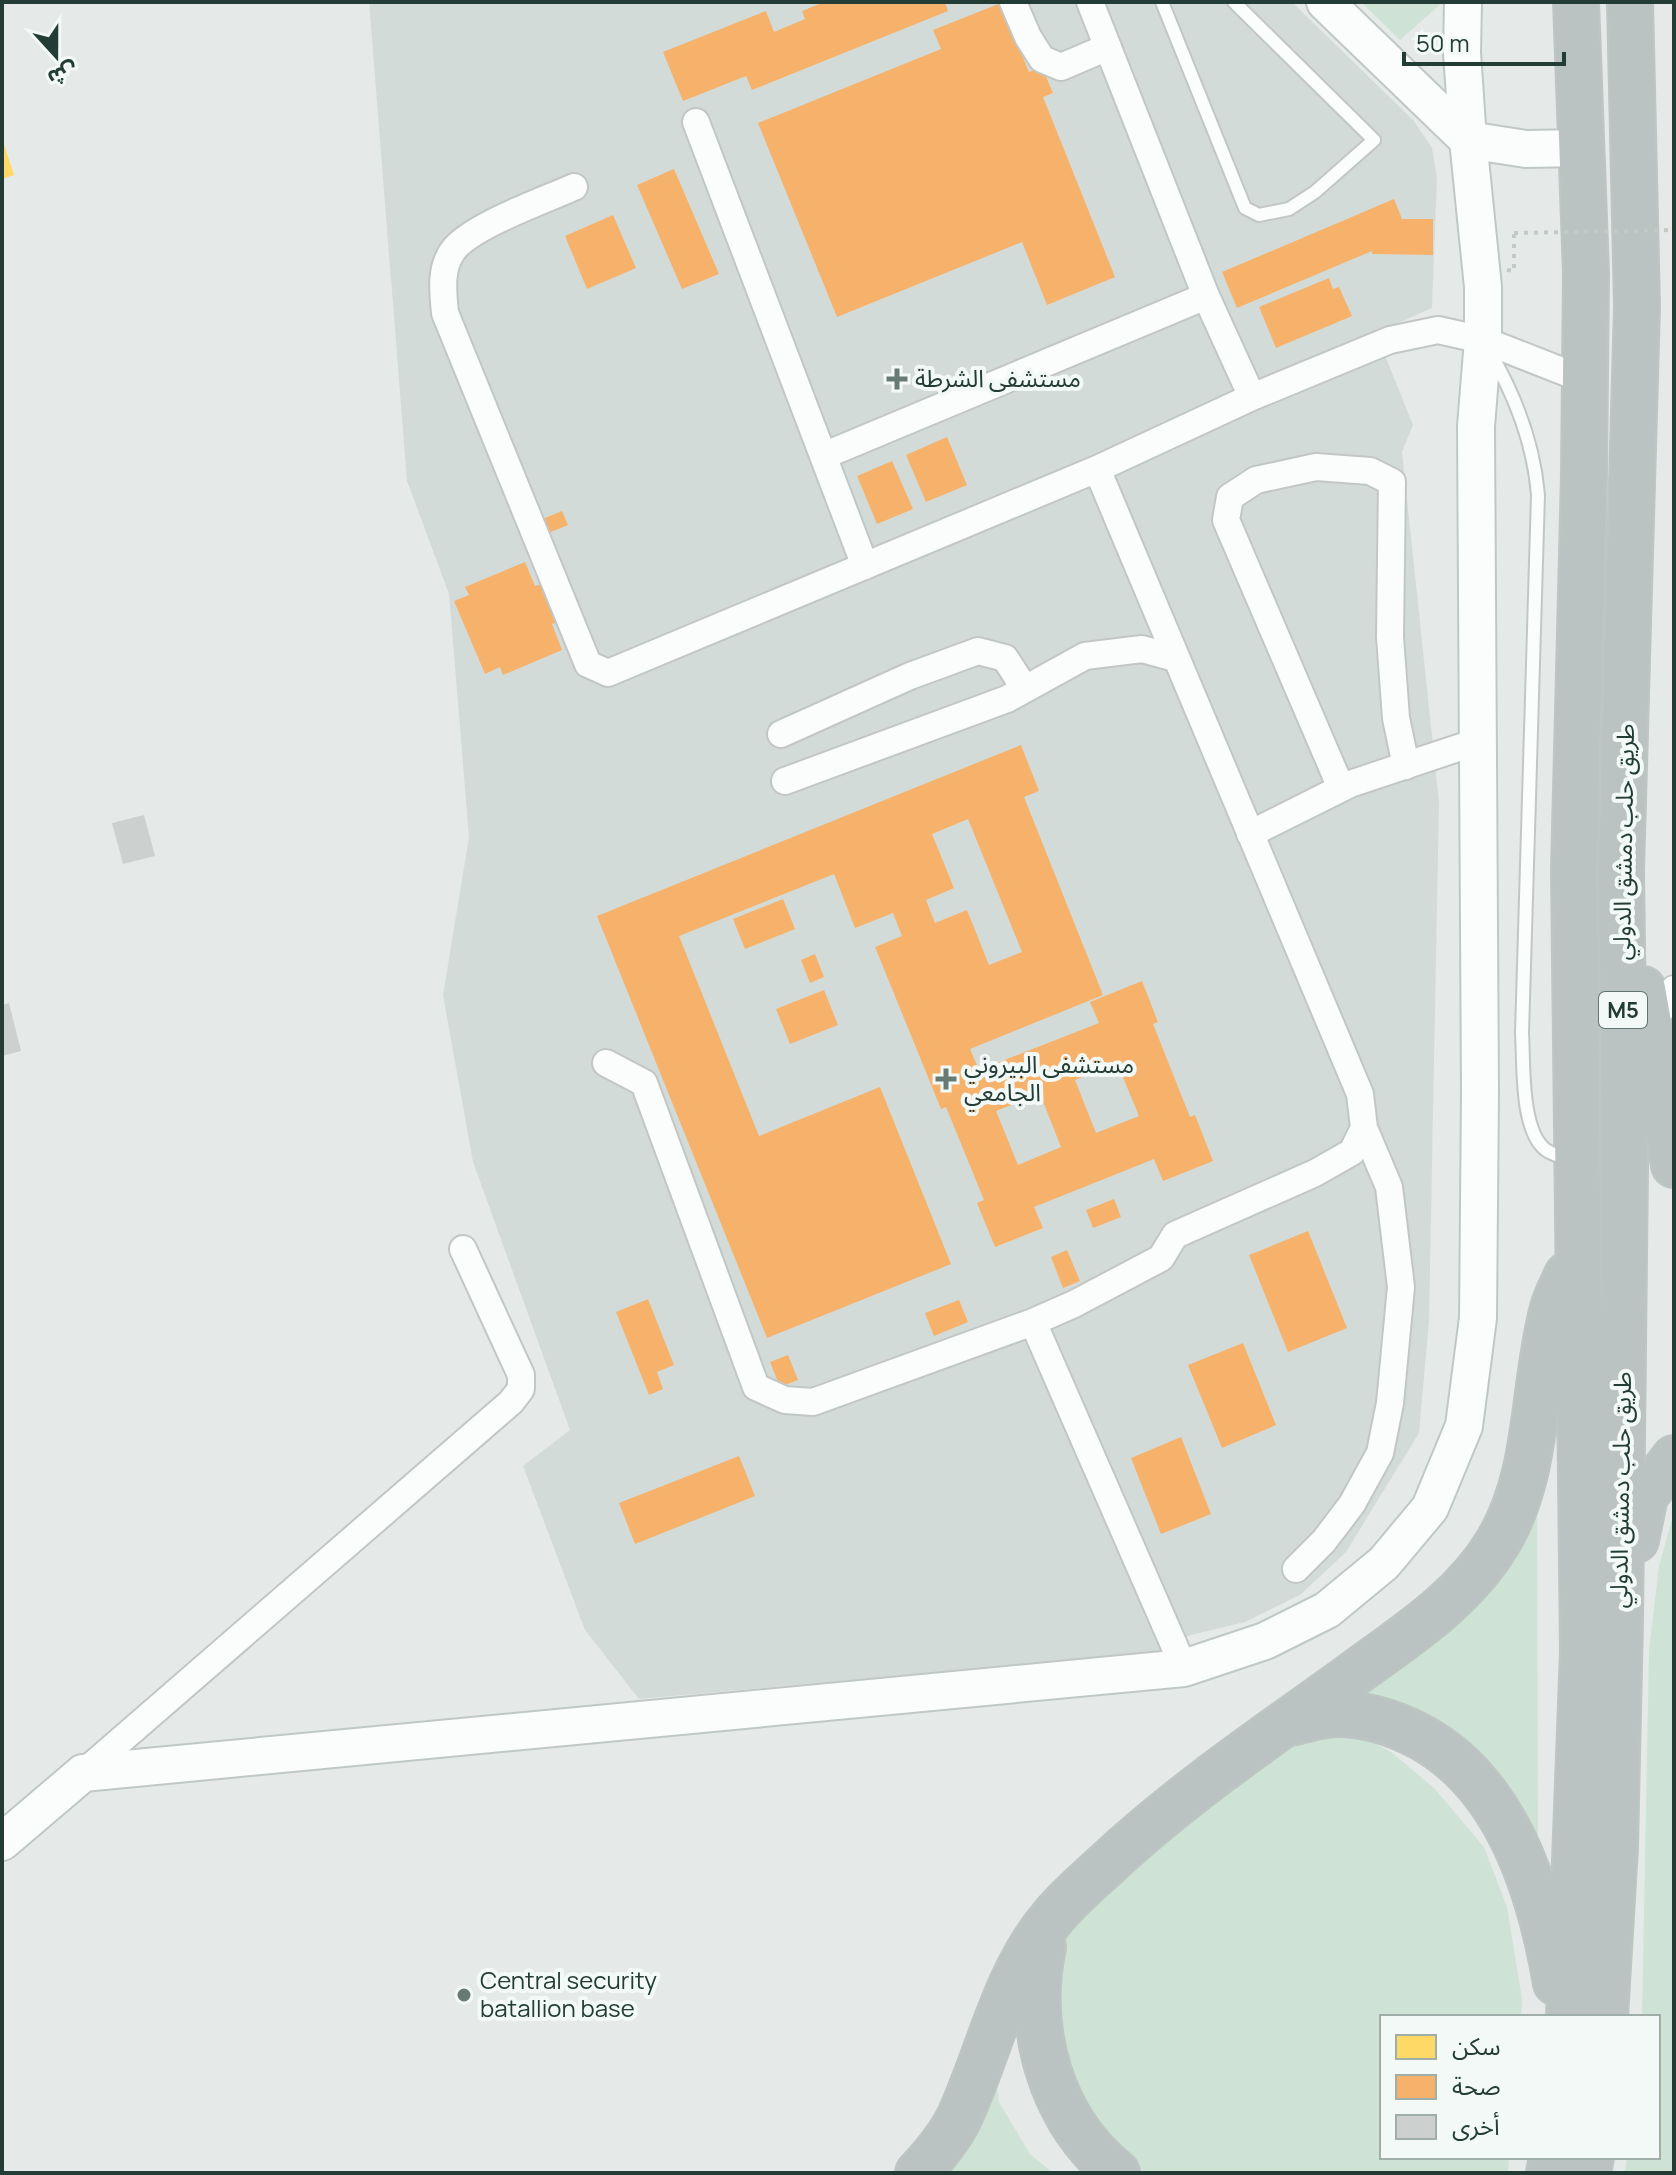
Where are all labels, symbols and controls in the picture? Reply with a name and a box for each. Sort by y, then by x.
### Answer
north arrow [16,16,96,96]
scale bar [1404,16,1564,66]
text: 50 m [1416,26,1470,59]
text: ش [44,55,83,94]
place label: مستشفى الشرطة [915,361,1081,394]
marker: مستشفى الشرطة [886,368,908,390]
street label: طريق حلب دمشق الدولي [1604,723,1645,961]
road number: M5 [1599,992,1647,1028]
place label: مستشفى البيروني الجامعي [964,1047,1134,1112]
marker: مستشفى البيروني الجامعي [935,1068,957,1090]
street label: طريق حلب دمشق الدولي [1601,1371,1642,1609]
place label: Central security batallion base [480,1963,657,2024]
marker: Central security batallion base [455,1986,473,2004]
legend [1380,2015,1660,2159]
text: سكن [1452,2029,1501,2062]
text: صحة [1452,2069,1501,2102]
text: أخرى [1452,2109,1500,2142]

